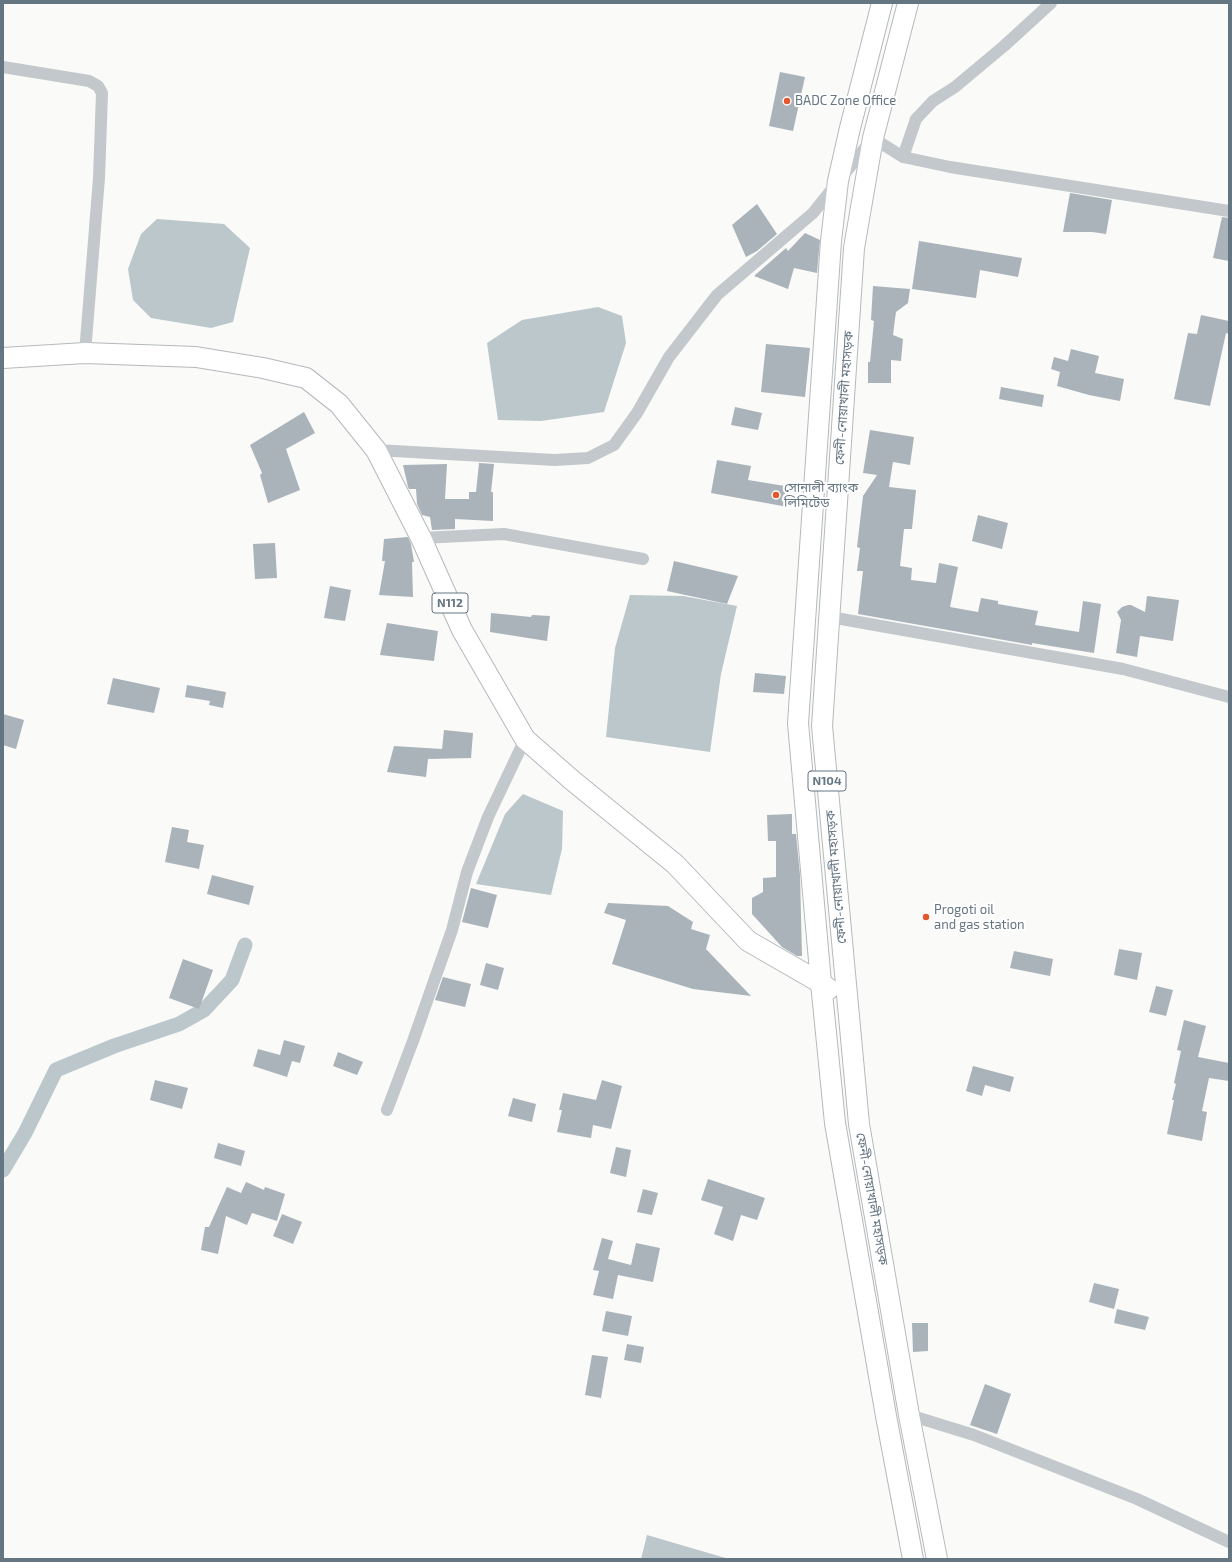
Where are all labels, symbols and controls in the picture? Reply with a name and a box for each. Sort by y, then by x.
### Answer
place label: BADC Zone Office [795,93,896,109]
marker: BADC Zone Office [782,96,792,106]
street label: ফেনী-নোয়াখালী মহাসড়ক [832,330,856,466]
place label: সোনালী ব্যাংক লিমিটেড [784,480,858,511]
marker: সোনালী ব্যাংক লিমিটেড [771,490,781,500]
road number: N112 [432,593,468,613]
road number: N104 [808,771,846,791]
street label: ফেনী-নোয়াখালী মহাসড়ক [822,809,850,945]
place label: Progoti oil and gas station [934,902,1025,933]
marker: Progoti oil and gas station [921,912,931,922]
street label: ফেনী-নোয়াখালী মহাসড়ক [853,1132,891,1266]

